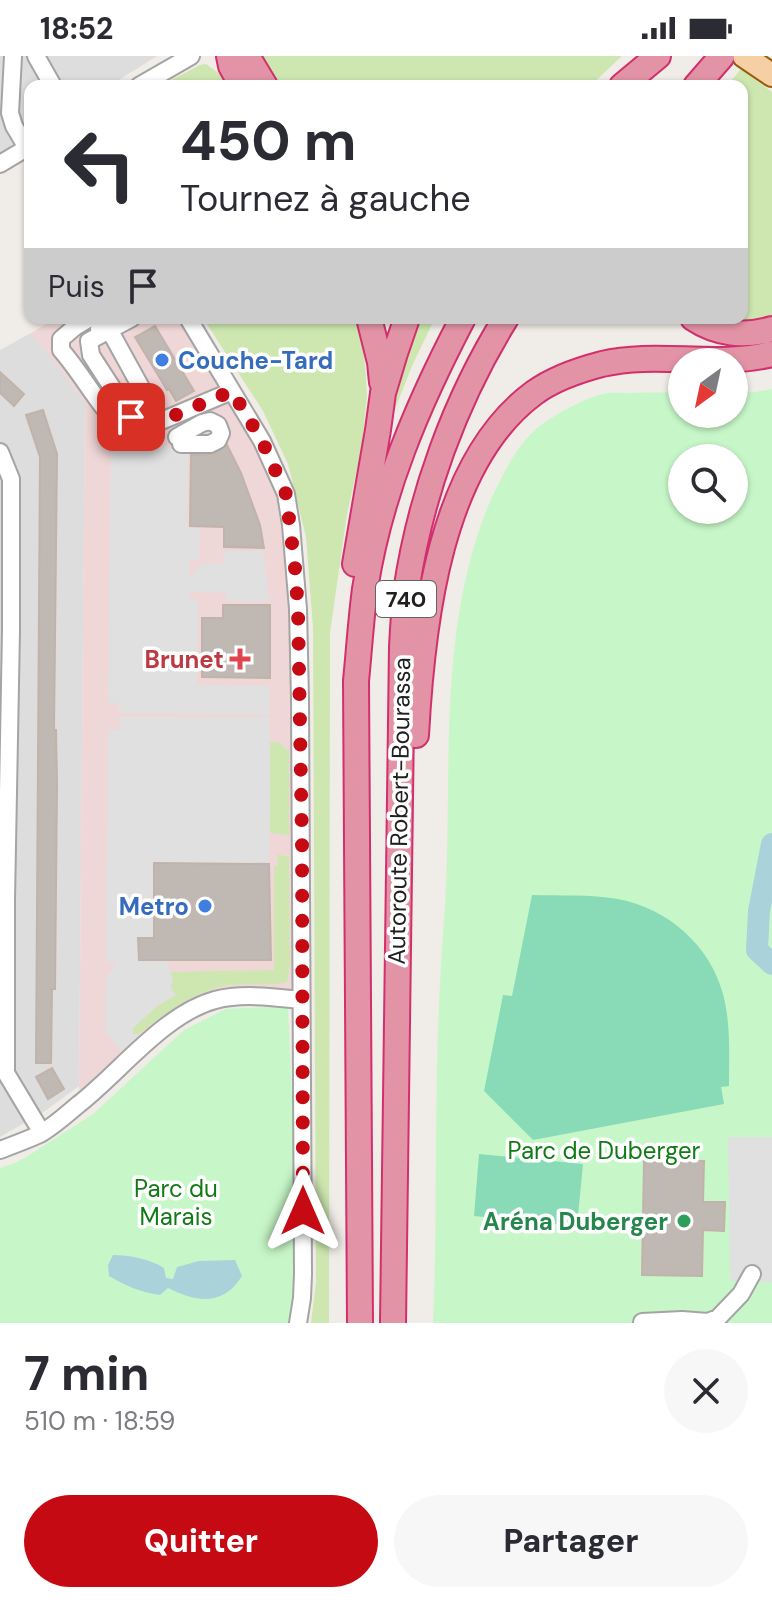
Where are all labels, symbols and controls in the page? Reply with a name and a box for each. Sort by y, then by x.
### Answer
text: 18:52 [40,9,113,48]
text: 450 m [180,104,357,177]
icon: left [48,112,152,216]
text: Tournez à gauche [180,175,471,222]
icon: arrive [121,264,165,308]
text: Puis [48,267,105,306]
place label: Couche-Tard [178,345,333,376]
north arrow [668,348,748,428]
map controls [668,348,748,524]
marker: Couche-Tard [153,351,171,369]
pin [97,383,165,451]
icon: arrive [109,395,153,439]
button: search [668,444,748,524]
road number: 740 [376,581,436,617]
place label: Brunet [145,644,224,675]
marker: Brunet [231,650,249,668]
street label: Autoroute Robert-Bourassa [381,657,417,965]
place label: Metro [119,891,189,922]
marker: Metro [196,897,214,915]
park label: Parc de Duberger [508,1135,701,1166]
position arrow [261,1169,345,1253]
park label: Parc du Marais [134,1173,218,1232]
place label: Aréna Duberger [483,1206,668,1237]
marker: Aréna Duberger [675,1212,693,1230]
text: 7 min [24,1342,149,1405]
button: close [664,1349,748,1433]
text: 510 m · 18:59 [24,1404,175,1438]
button: Quitter [24,1495,378,1587]
button: Partager [394,1495,748,1587]

